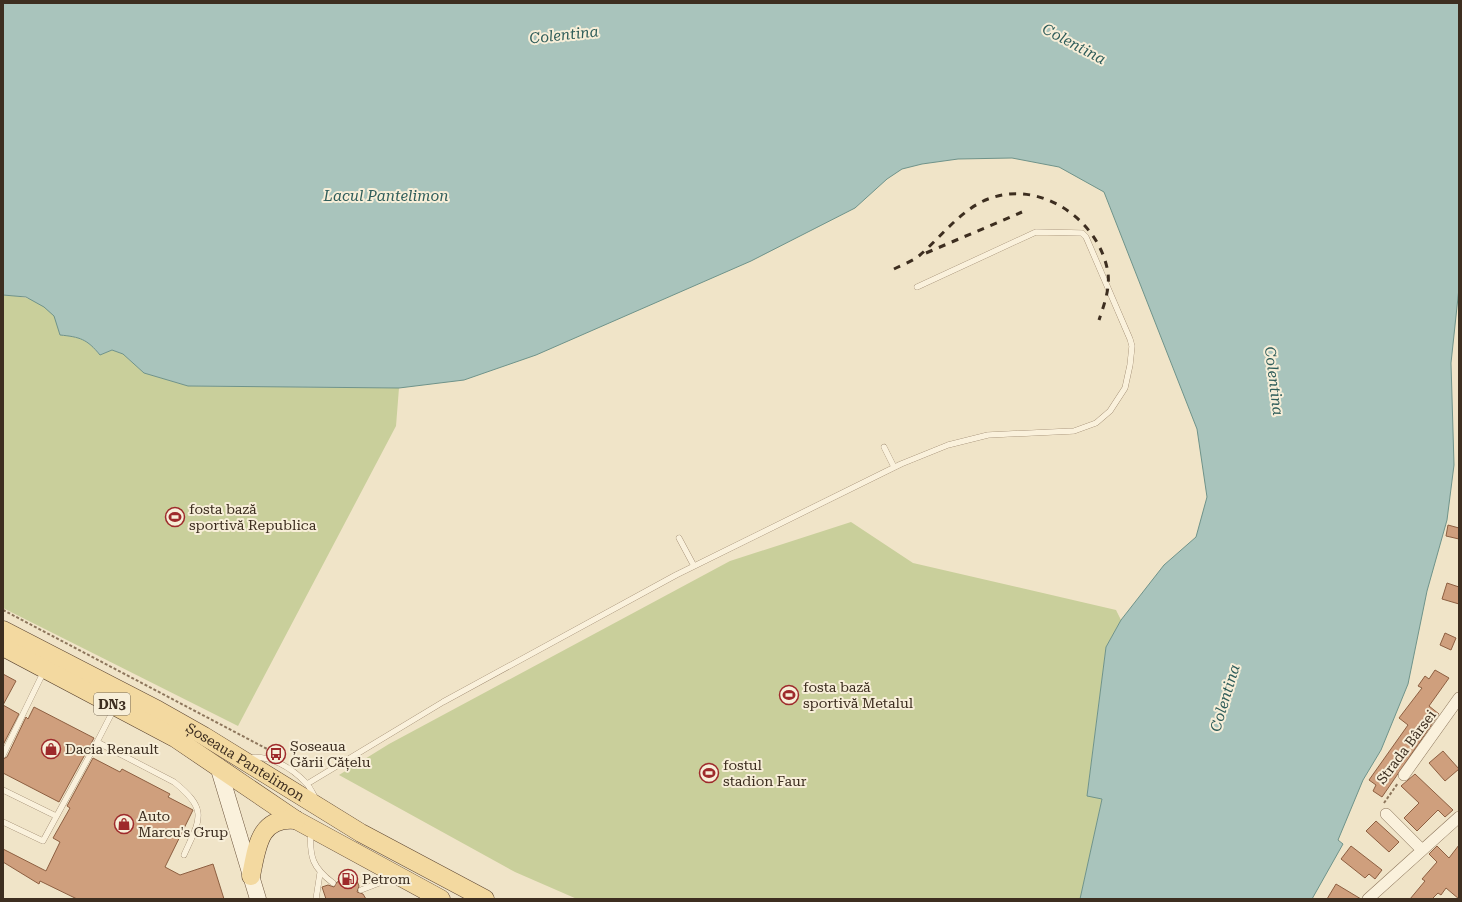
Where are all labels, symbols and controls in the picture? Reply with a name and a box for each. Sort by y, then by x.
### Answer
water label: Colentina [1039,20,1109,68]
water label: Colentina [529,22,599,48]
water label: Lacul Pantelimon [323,187,448,205]
water label: Colentina [1261,345,1287,417]
place label: fosta bază sportivă Republica [189,501,317,533]
sports icon: fosta bază sportivă Republica [164,506,186,528]
water label: Colentina [1206,662,1244,734]
place label: fosta bază sportivă Metalul [803,679,914,711]
sports icon: fosta bază sportivă Metalul [778,684,800,706]
road number: DN3 [94,693,130,715]
street label: Strada Bârsei [1373,706,1439,787]
street label: Șoseaua Pantelimon [183,719,308,804]
shop icon: Dacia Renault [40,738,62,760]
place label: Șoseaua Gării Cățelu [290,738,371,771]
place label: Dacia Renault [65,741,159,757]
bus stop icon: Șoseaua Gării Cățelu [265,743,287,765]
place label: fostul stadion Faur [723,757,807,789]
sports icon: fostul stadion Faur [698,762,720,784]
place label: Auto Marcu's Grup [138,808,228,840]
shop icon: Auto Marcu's Grup [113,813,135,835]
fuel station icon: Petrom [337,868,359,890]
place label: Petrom [362,871,411,887]

